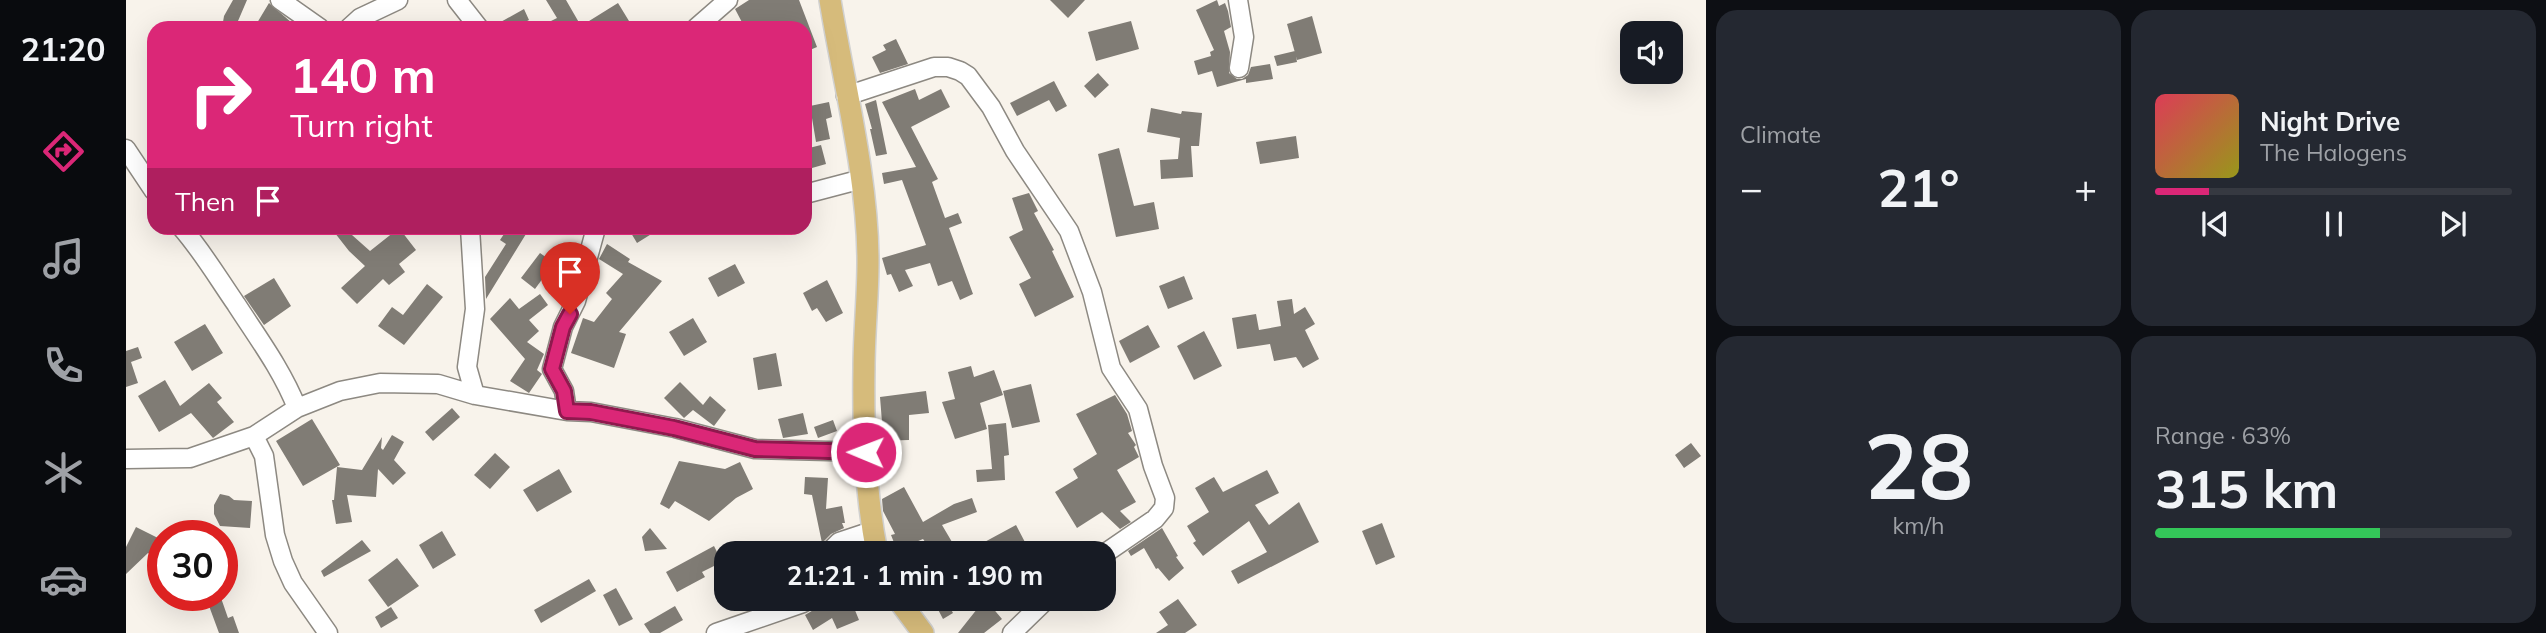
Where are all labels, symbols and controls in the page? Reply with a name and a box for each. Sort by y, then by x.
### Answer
map controls [1620,21,1683,84]
button: sound [1620,21,1683,84]
text: 21:20 [21,29,105,69]
text: 140 m [290,44,436,105]
icon: right [175,49,266,140]
text: Turn right [290,105,433,145]
text: Night Drive [2260,105,2400,138]
text: Climate [1740,120,1821,149]
icon: directions [39,127,88,176]
text: The Halogens [2260,138,2407,167]
text: 21° [1877,155,1960,220]
text: − [1740,164,1763,212]
text: + [2074,164,2097,212]
icon: arrive [249,182,287,220]
text: Then [175,185,235,218]
icon: previous [2196,205,2234,243]
icon: pause [2315,205,2353,243]
icon: next [2434,205,2472,243]
icon: music [39,234,88,283]
pin [540,242,600,314]
icon: arrive [551,253,589,291]
icon: phone [39,341,88,390]
text: 28 [1864,408,1973,522]
position arrow [829,415,903,489]
text: Range · 63% [2155,421,2291,450]
icon: climate [39,448,88,497]
text: 315 km [2155,456,2338,521]
text: km/h [1892,511,1945,540]
speed limit sign: 30 [147,520,238,611]
icon: car [39,555,88,604]
text: 21:21 · 1 min · 190 m [787,559,1043,592]

